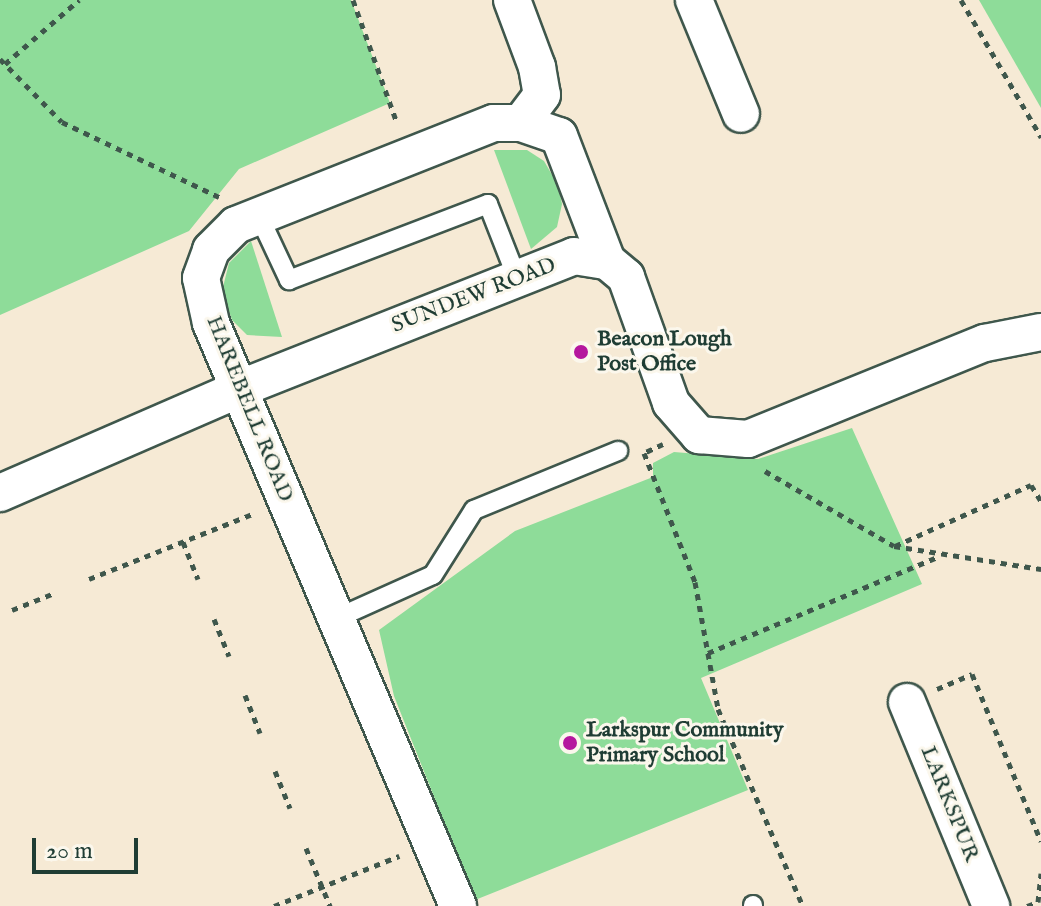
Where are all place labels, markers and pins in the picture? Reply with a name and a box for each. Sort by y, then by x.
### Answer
place label: Beacon Lough Post Office [597,326,732,378]
marker: Beacon Lough Post Office [572,343,590,361]
place label: Larkspur Community Primary School [586,717,783,768]
marker: Larkspur Community Primary School [561,734,579,752]

